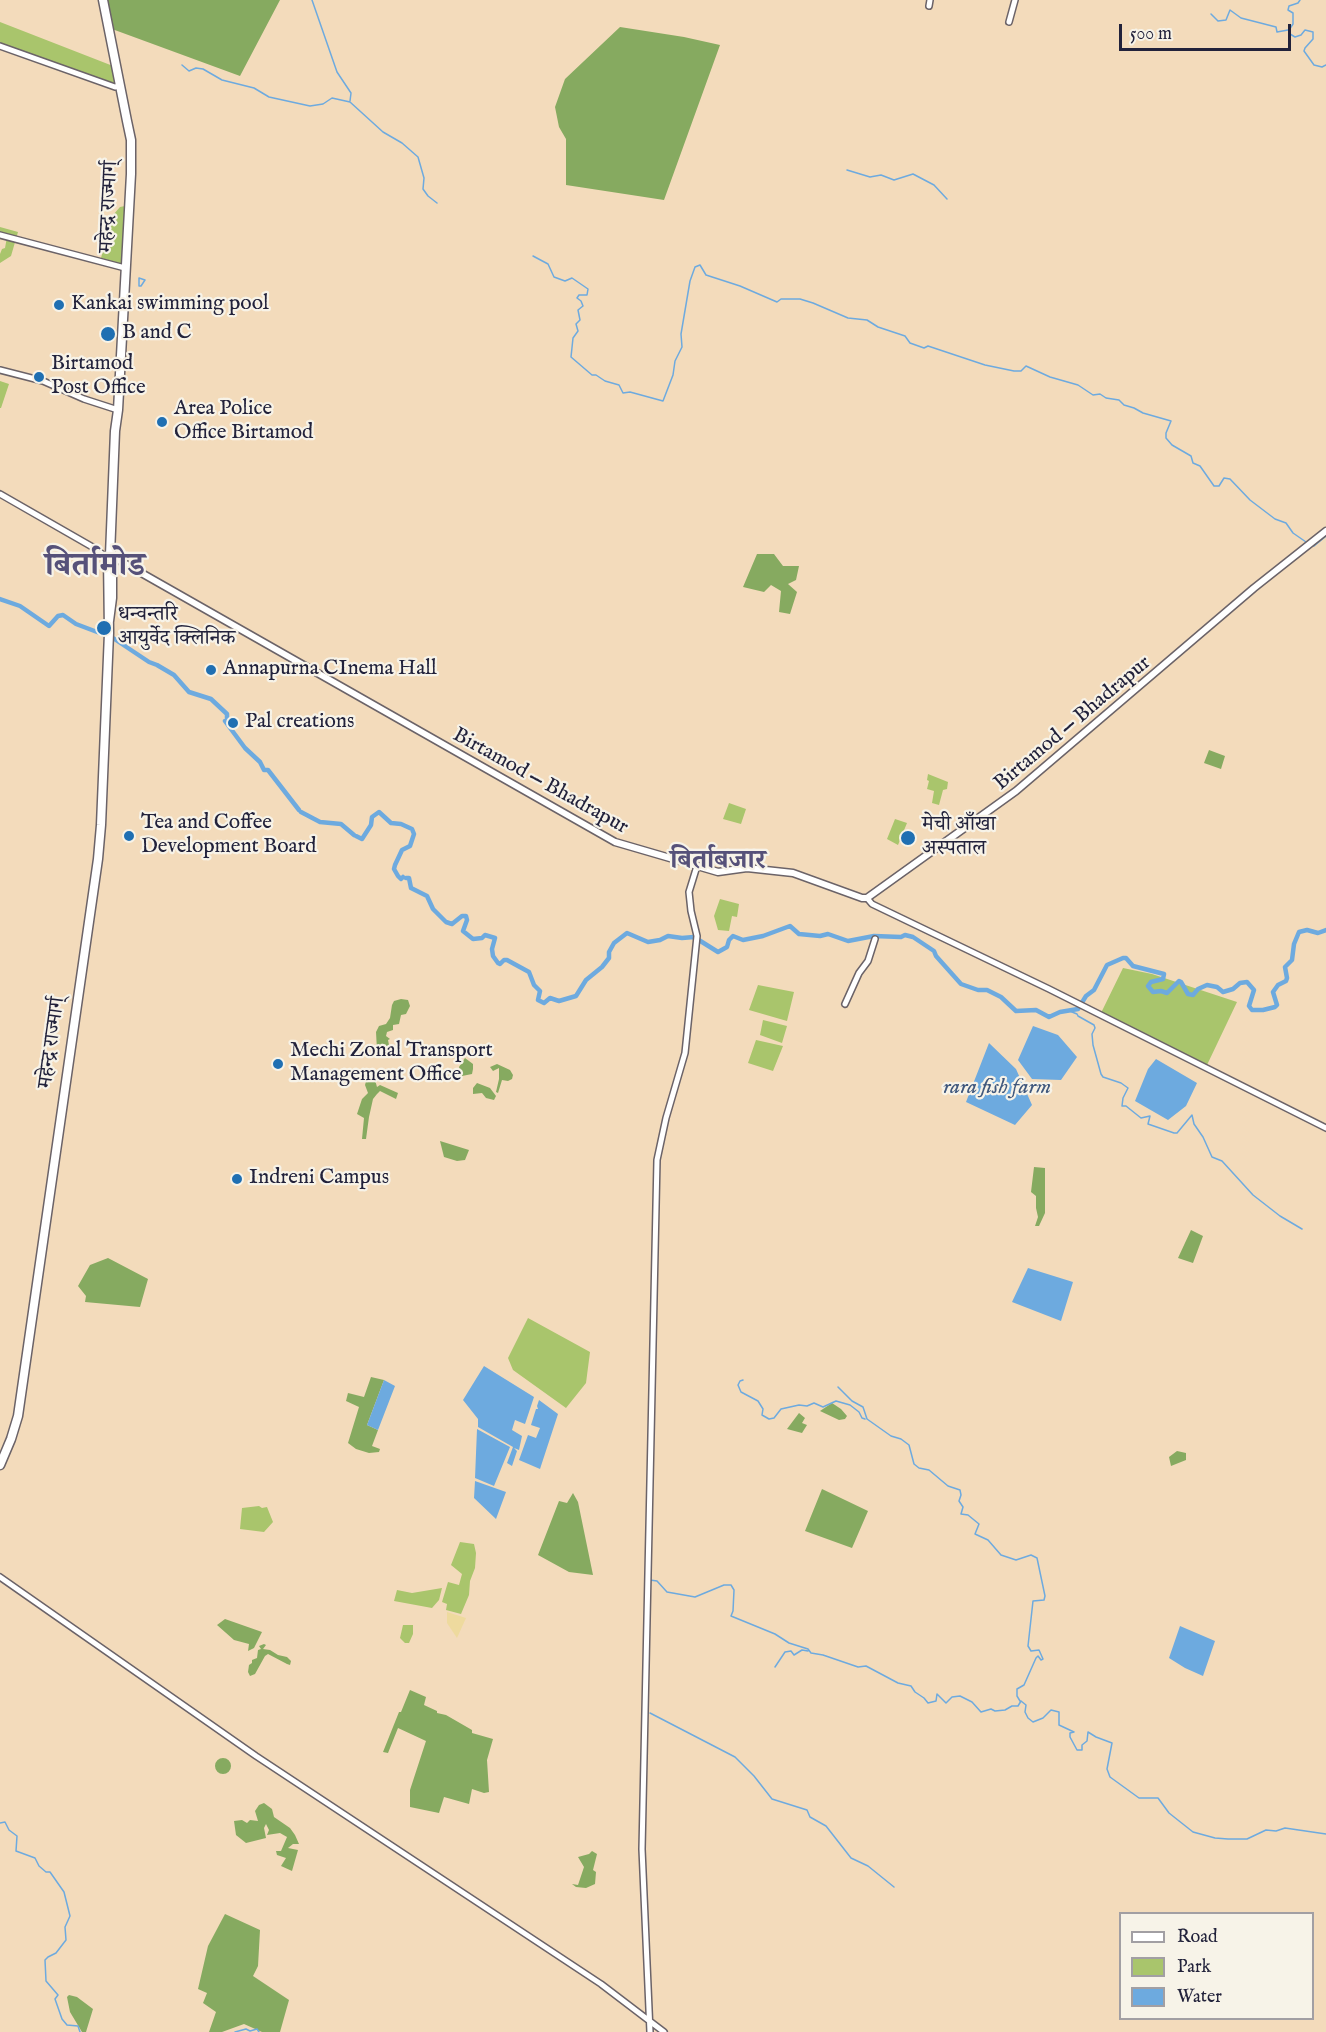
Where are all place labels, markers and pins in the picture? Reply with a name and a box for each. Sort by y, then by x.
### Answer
place label: Kankai swimming pool [71,292,269,318]
marker: Kankai swimming pool [52,298,66,312]
place label: B and C [122,321,192,347]
marker: B and C [99,325,117,343]
place label: Birtamod Post Office [51,352,146,402]
marker: Birtamod Post Office [32,370,46,384]
place label: Area Police Office Birtamod [174,397,313,447]
marker: Area Police Office Birtamod [155,415,169,429]
place label: धन्वन्तरि आयुर्वेद क्लिनिक [118,603,235,653]
marker: धन्वन्तरि आयुर्वेद क्लिनिक [95,619,113,637]
place label: Annapurna CInema Hall [223,657,437,683]
marker: Annapurna CInema Hall [204,663,218,677]
place label: Pal creations [245,710,354,736]
marker: Pal creations [226,716,240,730]
place label: Tea and Coffee Development Board [141,811,317,861]
place label: मेची आँखा अस्पताल [922,813,996,863]
marker: Tea and Coffee Development Board [122,829,136,843]
marker: मेची आँखा अस्पताल [899,829,917,847]
place label: Mechi Zonal Transport Management Office [290,1039,493,1089]
marker: Mechi Zonal Transport Management Office [271,1057,285,1071]
place label: Indreni Campus [249,1166,389,1192]
marker: Indreni Campus [230,1172,244,1186]

